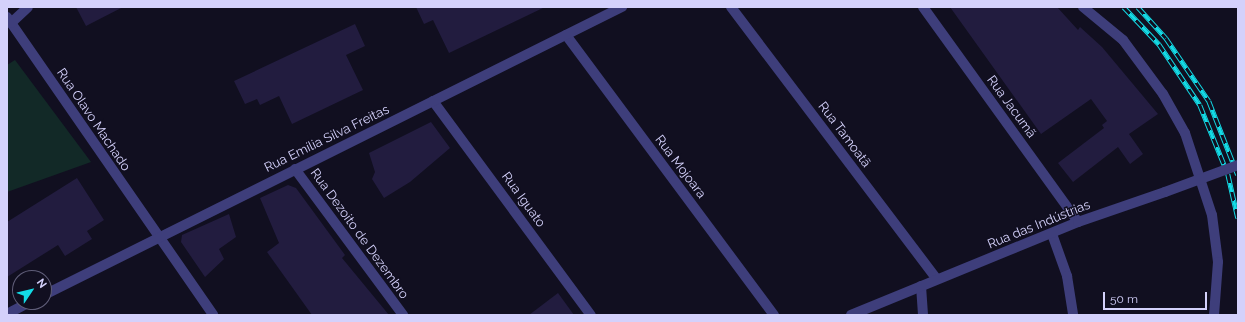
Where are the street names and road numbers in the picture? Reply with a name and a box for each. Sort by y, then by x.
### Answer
street label: Rua Olavo Machado [53,66,133,174]
street label: Rua Jacumã [983,73,1039,141]
street label: Rua Tamoatã [814,99,874,171]
street label: Rua Emília Silva Freitas [262,102,392,176]
street label: Rua Mojoara [651,132,709,202]
street label: Rua Dezoito de Dezembro [306,166,412,302]
street label: Rua Iguato [498,169,548,231]
street label: Rua das Indústrias [985,197,1093,253]

